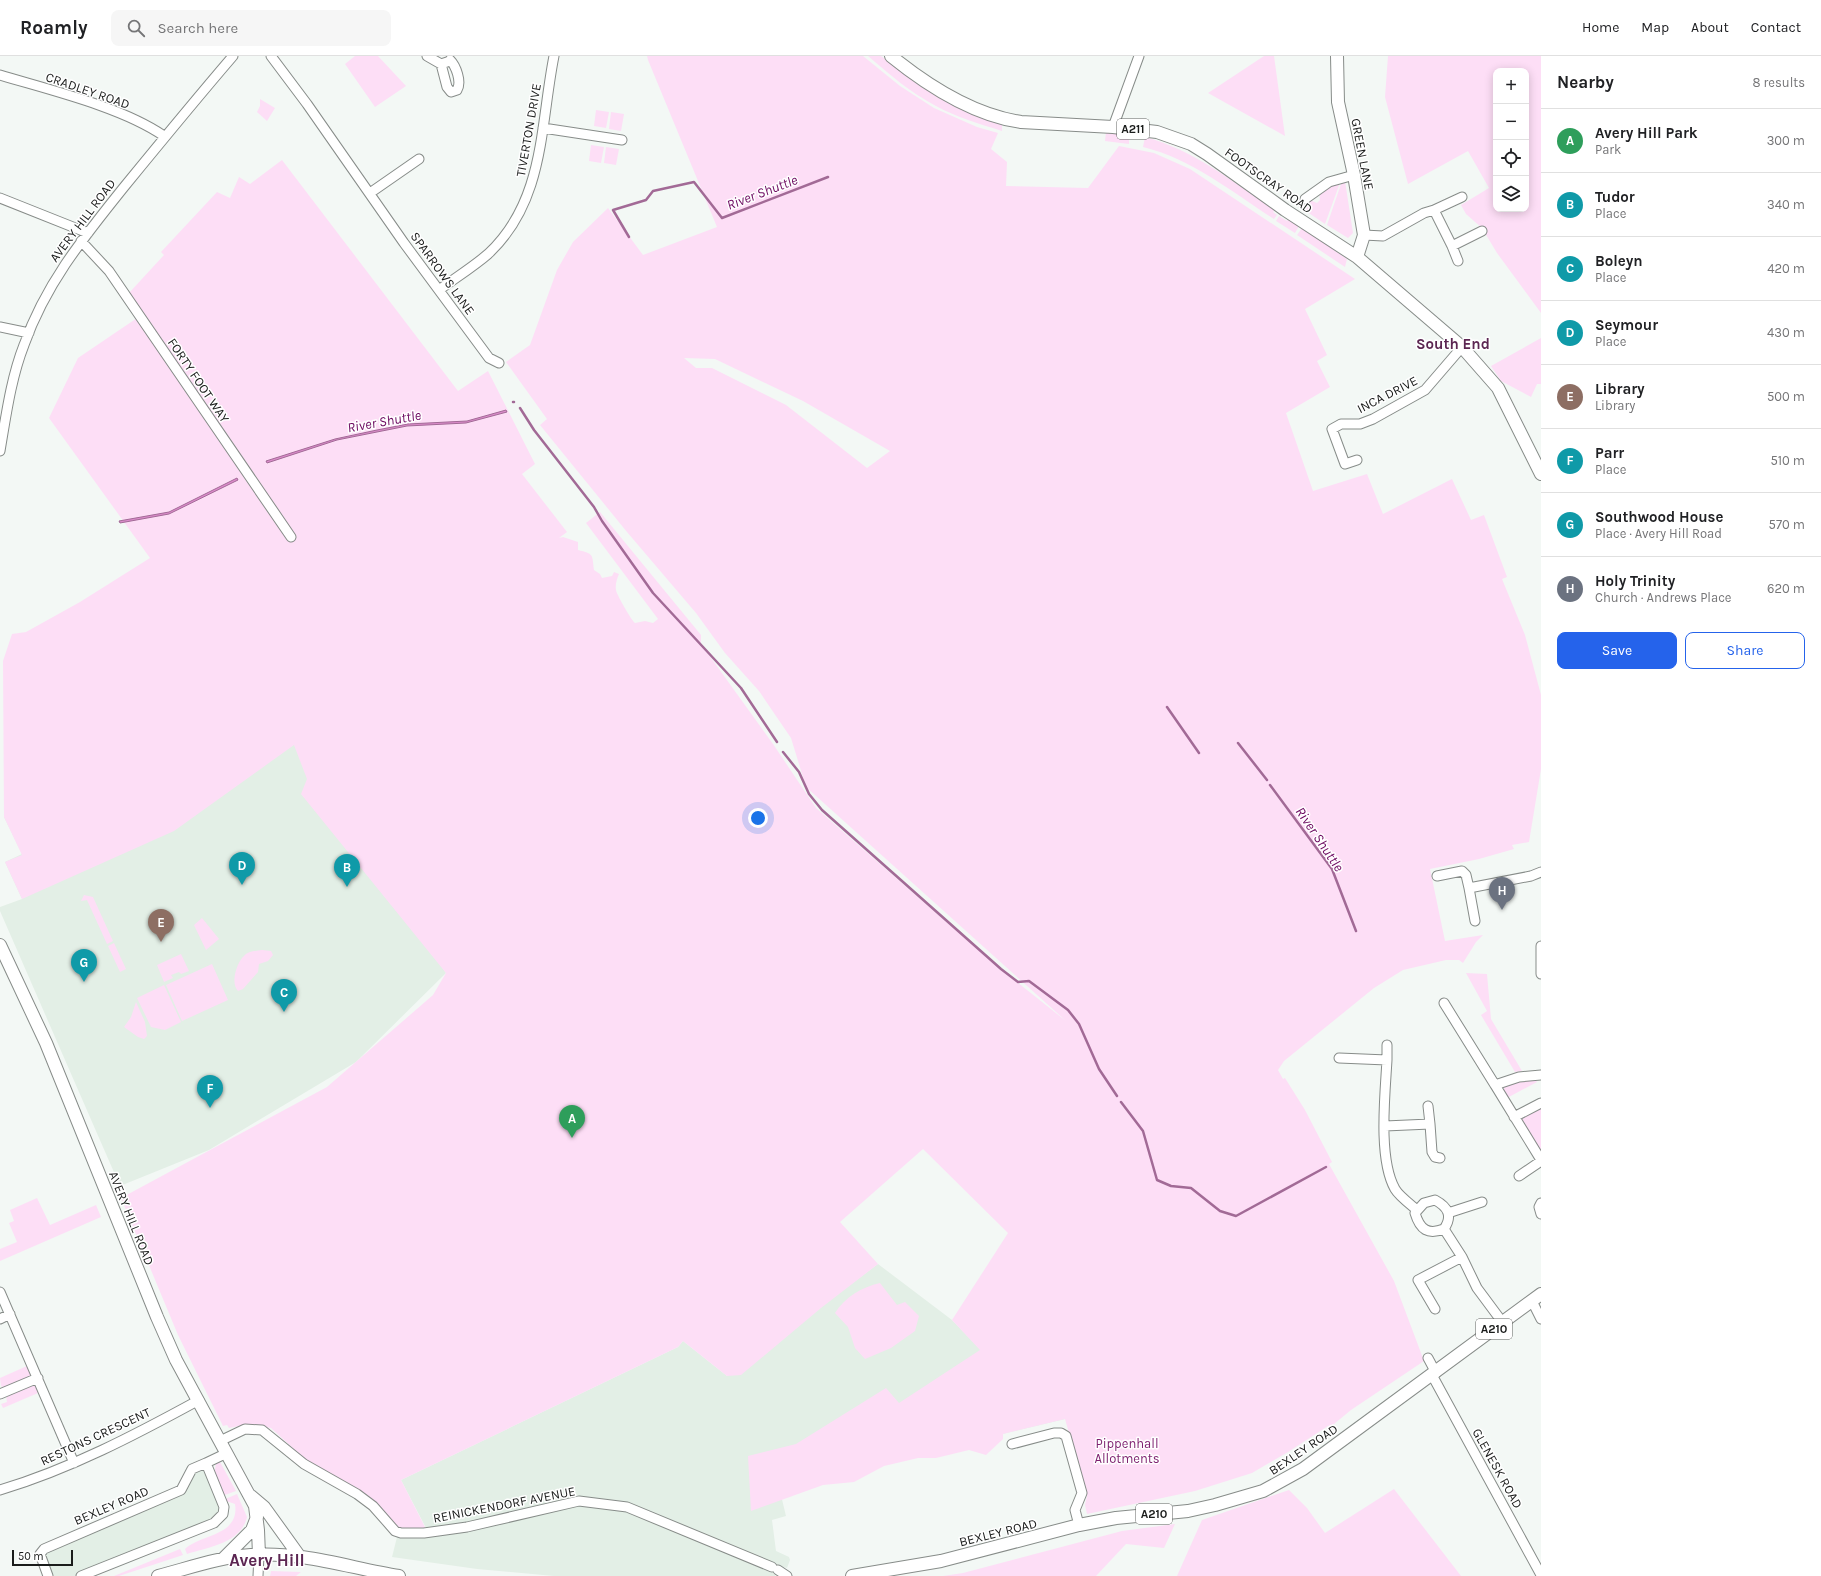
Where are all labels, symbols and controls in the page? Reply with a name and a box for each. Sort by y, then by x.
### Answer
search box [111,10,391,46]
text: Roamly [20,17,87,39]
icon: search [125,17,147,39]
text: Search here [157,19,238,37]
text: Home [1582,19,1619,36]
text: Map [1641,19,1669,36]
text: About [1691,19,1729,36]
text: Contact [1751,19,1801,36]
map controls [1493,68,1529,212]
button: + [1493,68,1529,104]
street label: CRADLEY ROAD [44,69,132,112]
text: Nearby [1557,72,1614,92]
text: 8 results [1752,75,1805,90]
street label: TIVERTON DRIVE [513,82,544,178]
button: − [1493,104,1529,140]
street label: GREEN LANE [1348,117,1377,191]
road number: A211 [1117,119,1149,139]
text: Avery Hill Park [1595,124,1698,142]
text: A [1566,133,1574,148]
text: 300 m [1767,133,1805,148]
button: locate [1493,140,1529,176]
text: Park [1595,142,1621,157]
street label: FOOTSCRAY ROAD [1222,145,1315,216]
water label: River Shuttle [724,171,800,214]
street label: AVERY HILL ROAD [46,176,118,265]
button: layers [1493,176,1529,212]
text: Tudor [1595,188,1635,206]
text: B [1566,197,1574,212]
text: 340 m [1767,197,1805,212]
text: Place [1595,206,1626,221]
street label: SPARROWS LANE [408,229,478,318]
text: Boleyn [1595,252,1643,270]
text: C [1566,261,1574,276]
text: 420 m [1767,261,1805,276]
text: Place [1595,270,1626,285]
text: Seymour [1595,316,1658,334]
text: D [1566,325,1574,340]
text: 430 m [1767,325,1805,340]
text: Place [1595,334,1626,349]
street label: FORTY FOOT WAY [165,335,232,425]
district label: South End [1416,335,1490,353]
street label: INCA DRIVE [1354,373,1420,416]
text: Library [1595,380,1645,398]
text: E [1566,389,1574,404]
text: 500 m [1767,389,1805,404]
text: Library [1595,398,1635,413]
water label: River Shuttle [346,407,423,436]
text: Parr [1595,444,1624,462]
text: F [1566,453,1574,468]
text: 510 m [1770,453,1805,468]
text: Place [1595,462,1626,477]
text: Southwood House [1595,508,1723,526]
text: G [1566,517,1574,532]
text: 570 m [1769,517,1805,532]
text: Place · Avery Hill Road [1595,526,1722,541]
text: Holy Trinity [1595,572,1675,590]
text: H [1565,581,1575,596]
text: 620 m [1767,581,1805,596]
text: Church · Andrews Place [1595,590,1732,605]
button: Save [1557,632,1677,669]
button: Share [1685,632,1805,669]
water label: River Shuttle [1292,804,1348,875]
your location [748,808,768,828]
pin: D [229,852,255,885]
pin: B [334,854,360,887]
pin: H [1489,877,1515,910]
pin: E [148,909,174,942]
pin: G [71,949,97,982]
pin: C [271,979,297,1012]
pin: F [197,1075,223,1108]
pin: A [559,1105,585,1138]
street label: AVERY HILL ROAD [106,1169,157,1267]
road number: A210 [1476,1319,1512,1339]
street label: RESTONS CRESCENT [38,1404,153,1469]
street label: BEXLEY ROAD [1266,1421,1341,1478]
street label: GLENESK ROAD [1469,1426,1526,1511]
park label: Pippenhall Allotments [1094,1436,1160,1466]
street label: BEXLEY ROAD [72,1483,151,1528]
street label: REINICKENDORF AVENUE [432,1483,577,1526]
road number: A210 [1136,1504,1172,1524]
street label: BEXLEY ROAD [958,1516,1039,1549]
scale bar [12,1548,73,1567]
text: 50 m [18,1550,44,1563]
district label: Avery Hill [229,1550,305,1570]

